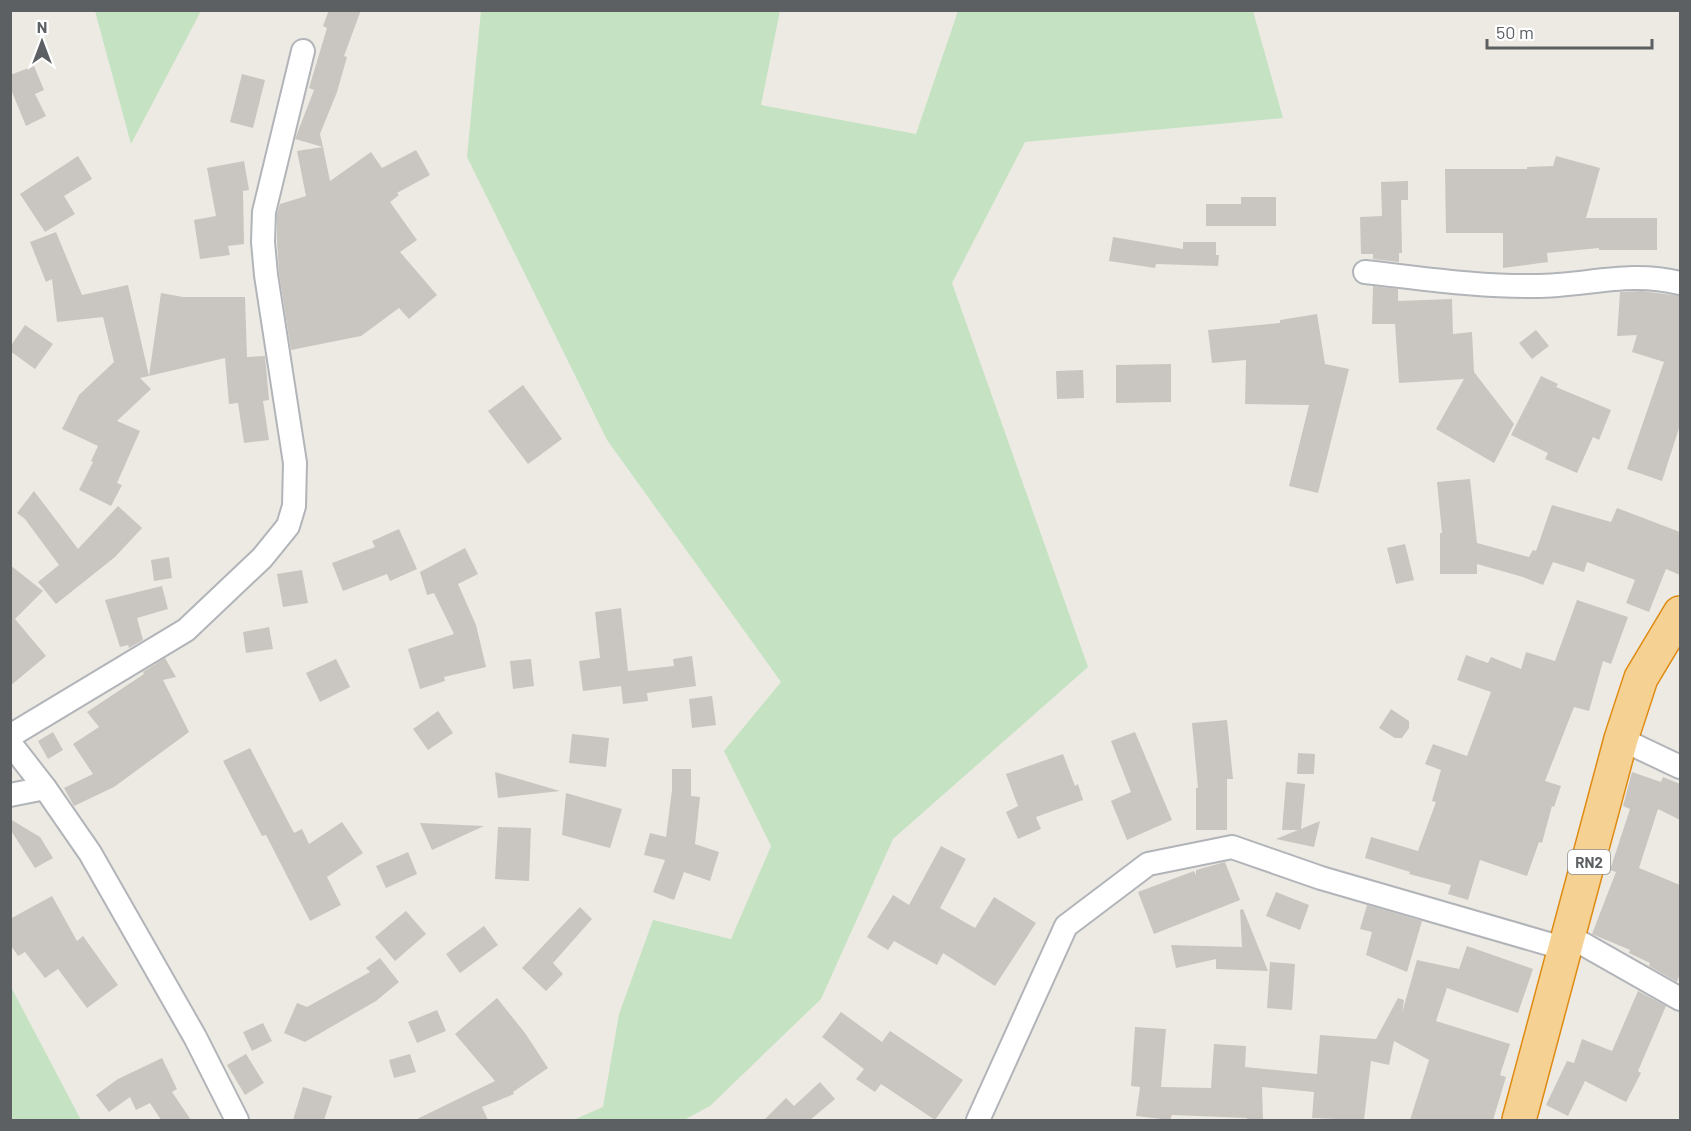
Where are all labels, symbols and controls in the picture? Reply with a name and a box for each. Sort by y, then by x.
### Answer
north arrow [12,12,72,72]
scale bar [1487,12,1652,50]
text: N [37,17,47,36]
text: 50 m [1496,21,1534,43]
road number: RN2 [1568,850,1610,874]

